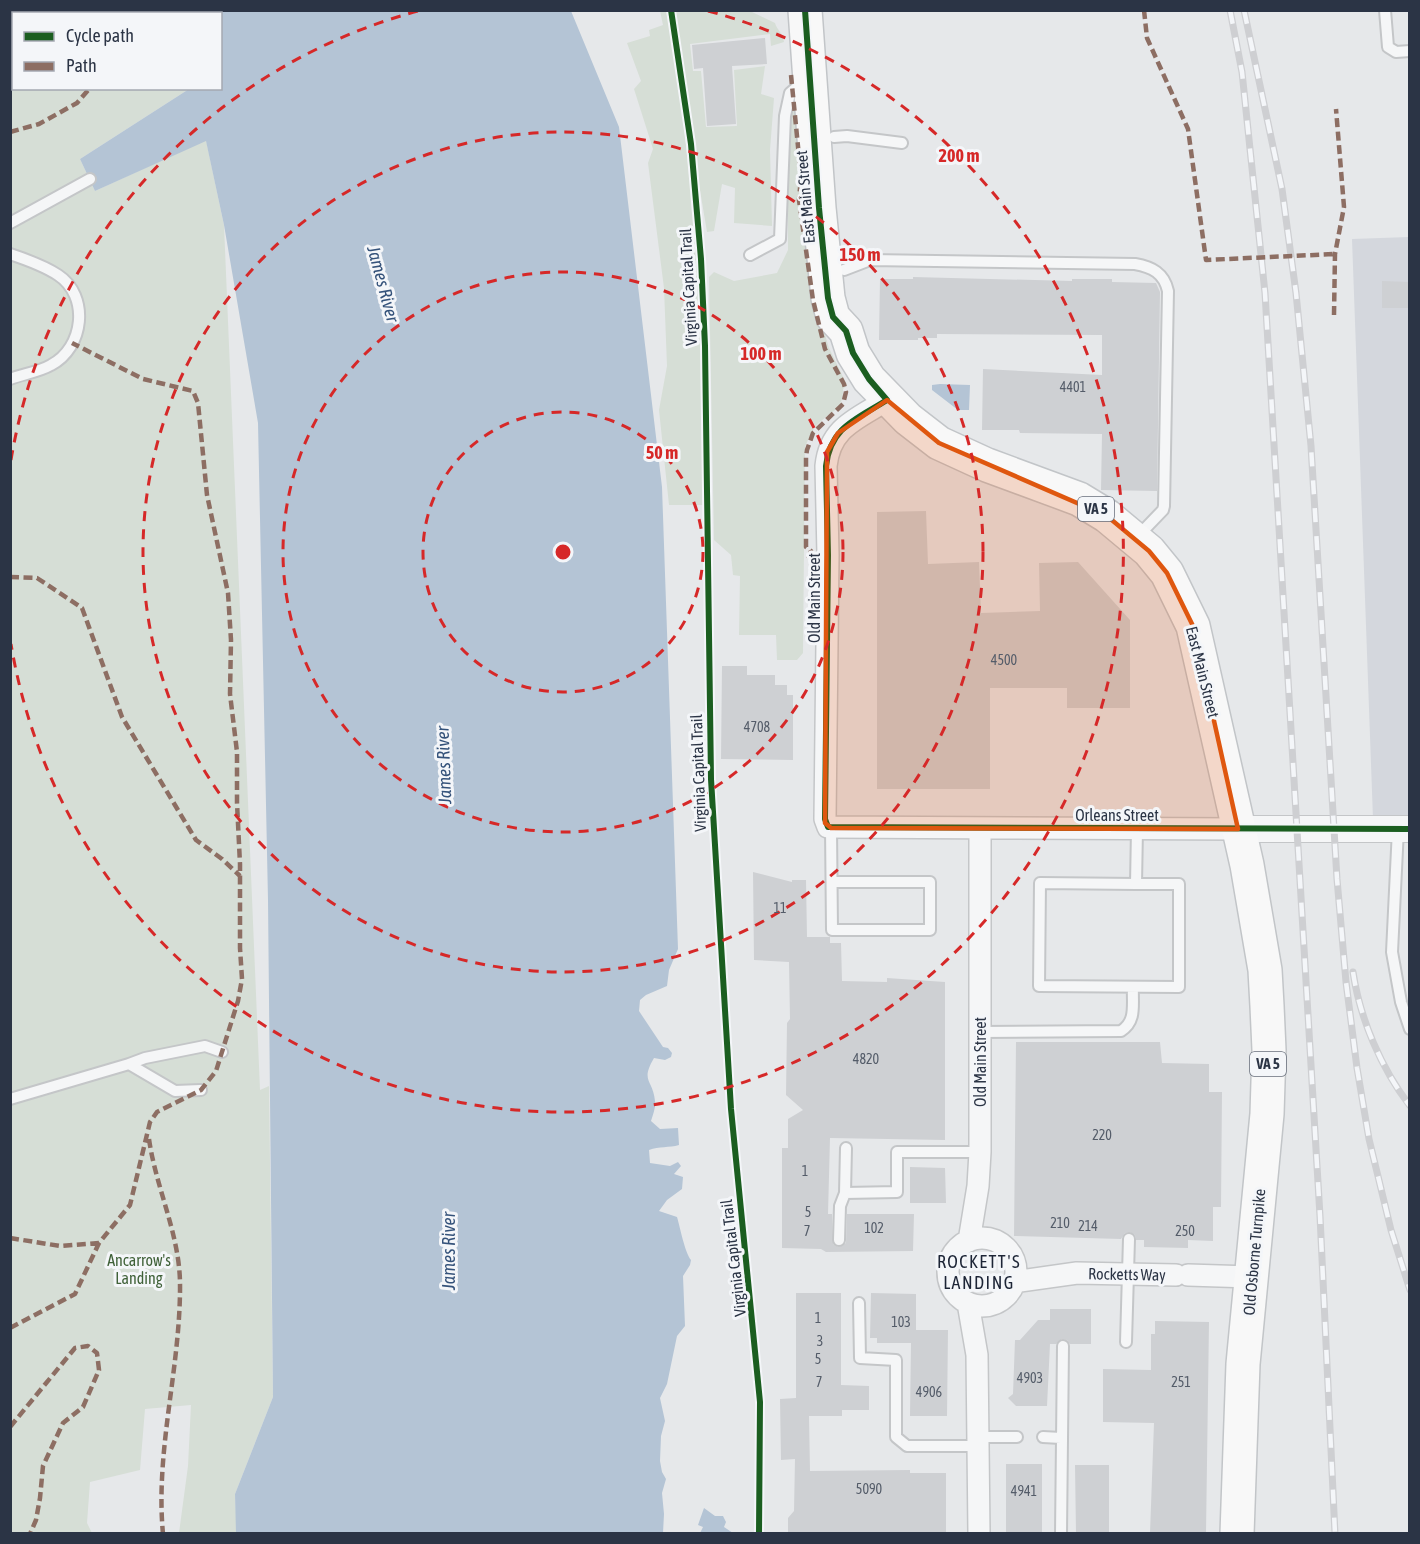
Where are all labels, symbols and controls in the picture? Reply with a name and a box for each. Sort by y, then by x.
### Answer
legend [12,12,222,90]
text: Cycle path [66,25,134,46]
text: Path [66,55,97,76]
text: 200 m [939,145,979,166]
street label: East Main Street [792,149,818,244]
street label: Virginia Capital Trail [676,227,701,346]
water label: James River [363,243,404,325]
text: 150 m [840,244,880,265]
text: 100 m [741,343,781,364]
house number: 4401 [1060,379,1086,395]
text: 50 m [646,442,678,463]
road number: VA 5 [1078,497,1114,521]
centre of rings [553,542,573,562]
street label: Old Main Street [805,553,823,643]
street label: East Main Street [1183,624,1223,720]
house number: 4500 [991,652,1018,668]
street label: Virginia Capital Trail [687,713,710,832]
house number: 4708 [744,719,771,735]
water label: James River [432,725,455,805]
street label: Orleans Street [1075,806,1159,824]
house number: 11 [773,900,787,916]
street label: Old Main Street [971,1017,989,1107]
house number: 4820 [853,1051,880,1067]
road number: VA 5 [1250,1052,1286,1076]
house number: 220 [1092,1127,1112,1143]
house number: 1 [802,1163,808,1179]
street label: Old Osborne Turnpike [1240,1188,1269,1316]
street label: Virginia Capital Trail [717,1198,750,1317]
house number: 5 [805,1204,811,1220]
water label: James River [438,1211,459,1291]
house number: 210 [1050,1215,1070,1231]
house number: 214 [1078,1218,1098,1234]
house number: 102 [864,1220,884,1236]
house number: 7 [804,1223,810,1239]
house number: 250 [1175,1223,1195,1239]
park label: Ancarrow's Landing [107,1251,171,1288]
district label: ROCKETT'S LANDING [937,1251,1021,1293]
street label: Rocketts Way [1088,1264,1166,1285]
house number: 1 [815,1310,821,1326]
house number: 103 [891,1314,911,1330]
house number: 3 [817,1333,823,1349]
house number: 5 [815,1351,821,1367]
house number: 4903 [1017,1370,1043,1386]
house number: 7 [816,1374,822,1390]
house number: 251 [1171,1374,1191,1390]
house number: 4906 [916,1384,943,1400]
house number: 5090 [856,1481,883,1497]
house number: 4941 [1011,1483,1037,1499]

